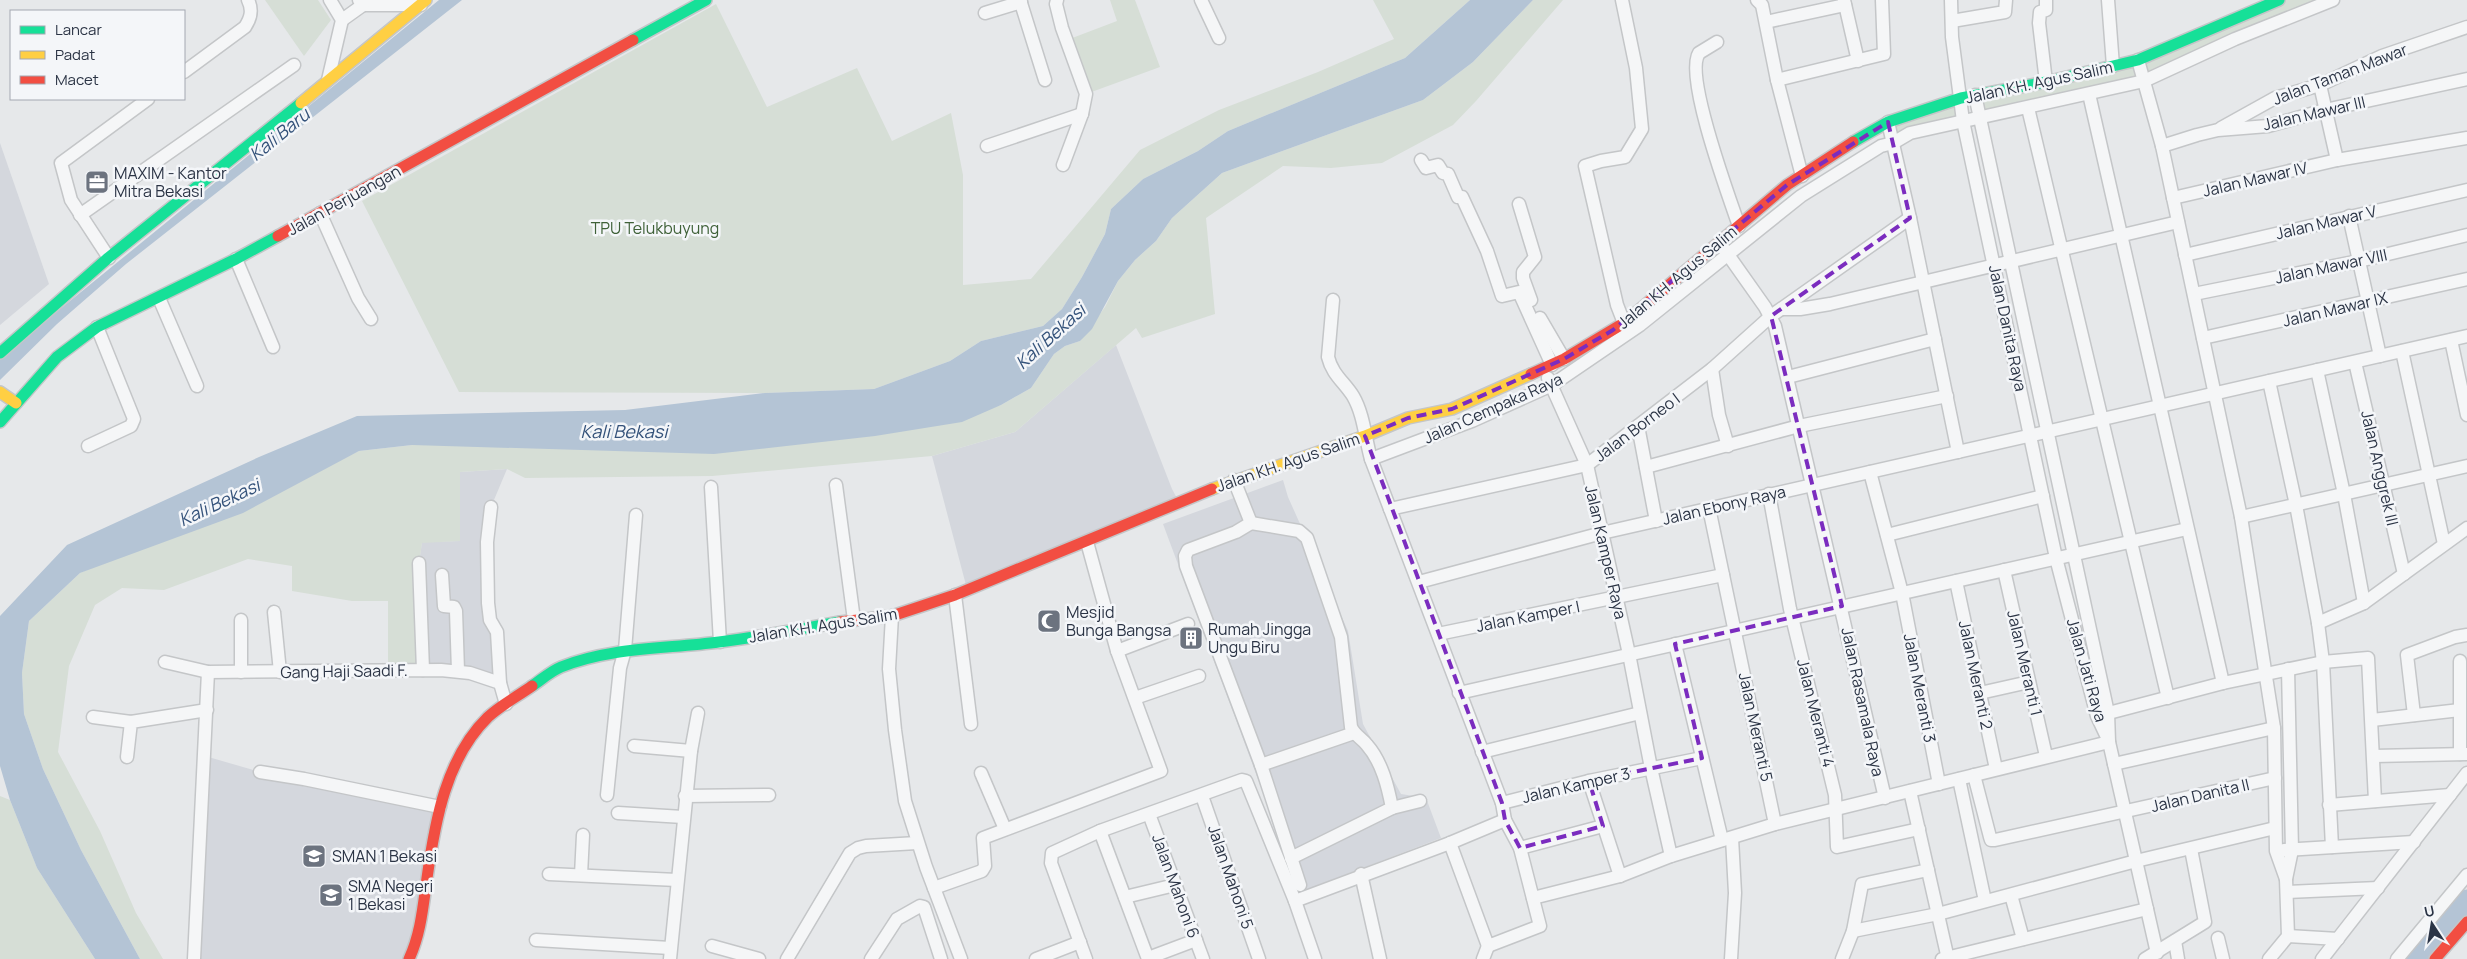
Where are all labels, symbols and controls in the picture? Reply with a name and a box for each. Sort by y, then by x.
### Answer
legend [10,10,185,100]
text: Lancar [55,19,102,40]
street label: Jalan Taman Mawar [2270,38,2411,110]
text: Padat [55,44,95,65]
street label: Jalan KH. Agus Salim [1963,56,2115,108]
text: Macet [55,69,99,90]
street label: Jalan Mawar III [2261,91,2367,135]
water label: Kali Baru [244,102,315,166]
street label: Jalan Mawar IV [2201,156,2310,202]
street label: Jalan Perjuangan [284,160,404,240]
place label: MAXIM - Kantor Mitra Bekasi [114,162,227,202]
office icon: MAXIM - Kantor Mitra Bekasi [84,169,110,195]
street label: Jalan Mawar V [2273,200,2379,244]
park label: TPU Telukbuyung [591,217,719,239]
street label: Jalan KH. Agus Salim [1613,220,1741,334]
street label: Jalan Mawar VIII [2273,243,2389,289]
street label: Jalan Danita Raya [1984,263,2032,393]
street label: Jalan Mawar IX [2281,286,2390,332]
water label: Kali Bekasi [1010,296,1092,374]
street label: Jalan Cempaka Raya [1420,368,1566,448]
street label: Jalan Borneo I [1590,388,1684,466]
street label: Jalan Anggrek III [2356,408,2404,528]
water label: Kali Bekasi [581,419,670,443]
street label: Jalan KH. Agus Salim [1214,427,1362,497]
water label: Kali Bekasi [175,472,266,531]
street label: Jalan Ebony Raya [1660,480,1788,530]
street label: Jalan Kamper Raya [1580,483,1632,621]
street label: Jalan Kamper I [1474,595,1582,637]
place label: Mesjid Bunga Bangsa [1066,601,1171,641]
street label: Jalan KH. Agus Salim [747,602,899,648]
mosque icon: Mesjid Bunga Bangsa [1036,608,1062,634]
street label: Jalan Meranti 1 [2002,608,2048,718]
street label: Jalan Jati Raya [2062,616,2112,724]
place label: Rumah Jingga Ungu Biru [1208,618,1311,658]
street label: Jalan Meranti 2 [1954,619,1998,731]
building icon: Rumah Jingga Ungu Biru [1178,625,1204,651]
street label: Jalan Rasamala Raya [1836,626,1890,778]
street label: Jalan Meranti 3 [1899,632,1941,744]
street label: Jalan Meranti 4 [1792,656,1840,770]
street label: Gang Haji Saadi F. [280,659,408,683]
street label: Jalan Meranti 5 [1734,670,1778,784]
street label: Jalan Kamper 3 [1520,762,1632,808]
street label: Jalan Danita II [2149,773,2251,817]
street label: Jalan Mahoni 5 [1203,822,1259,932]
street label: Jalan Mahoni 6 [1147,831,1205,941]
school or university icon: SMAN 1 Bekasi [301,843,327,869]
place label: SMAN 1 Bekasi [332,845,437,867]
place label: SMA Negeri 1 Bekasi [348,875,433,915]
school or university icon: SMA Negeri 1 Bekasi [318,882,344,908]
north arrow [2407,899,2457,949]
text: U [2422,900,2436,921]

